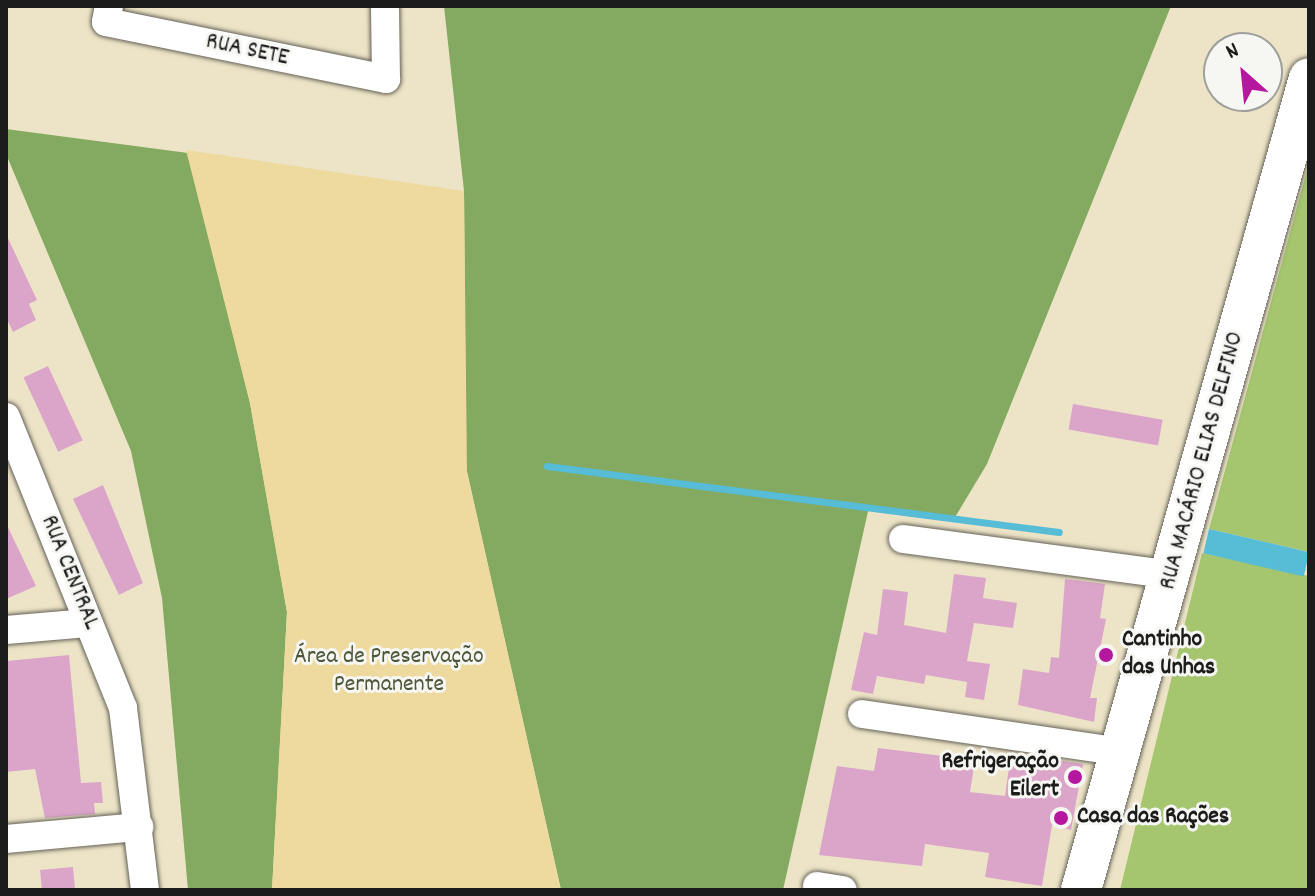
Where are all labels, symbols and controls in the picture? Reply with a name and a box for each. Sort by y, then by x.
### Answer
street label: RUA SETE [203,28,291,74]
north arrow [1203,32,1283,112]
text: N [1221,36,1245,68]
street label: RUA MACÁRIO ELIAS DELFINO [1155,329,1251,593]
street label: RUA CENTRAL [33,512,105,634]
place label: Cantinho das Unhas [1122,627,1215,683]
park label: Área de Preservação Permanente [294,644,484,700]
marker: Cantinho das Unhas [1097,646,1115,664]
place label: Refrigeração Eilert [941,749,1059,805]
marker: Refrigeração Eilert [1066,768,1084,786]
place label: Casa das Rações [1077,804,1229,832]
marker: Casa das Rações [1052,809,1070,827]

